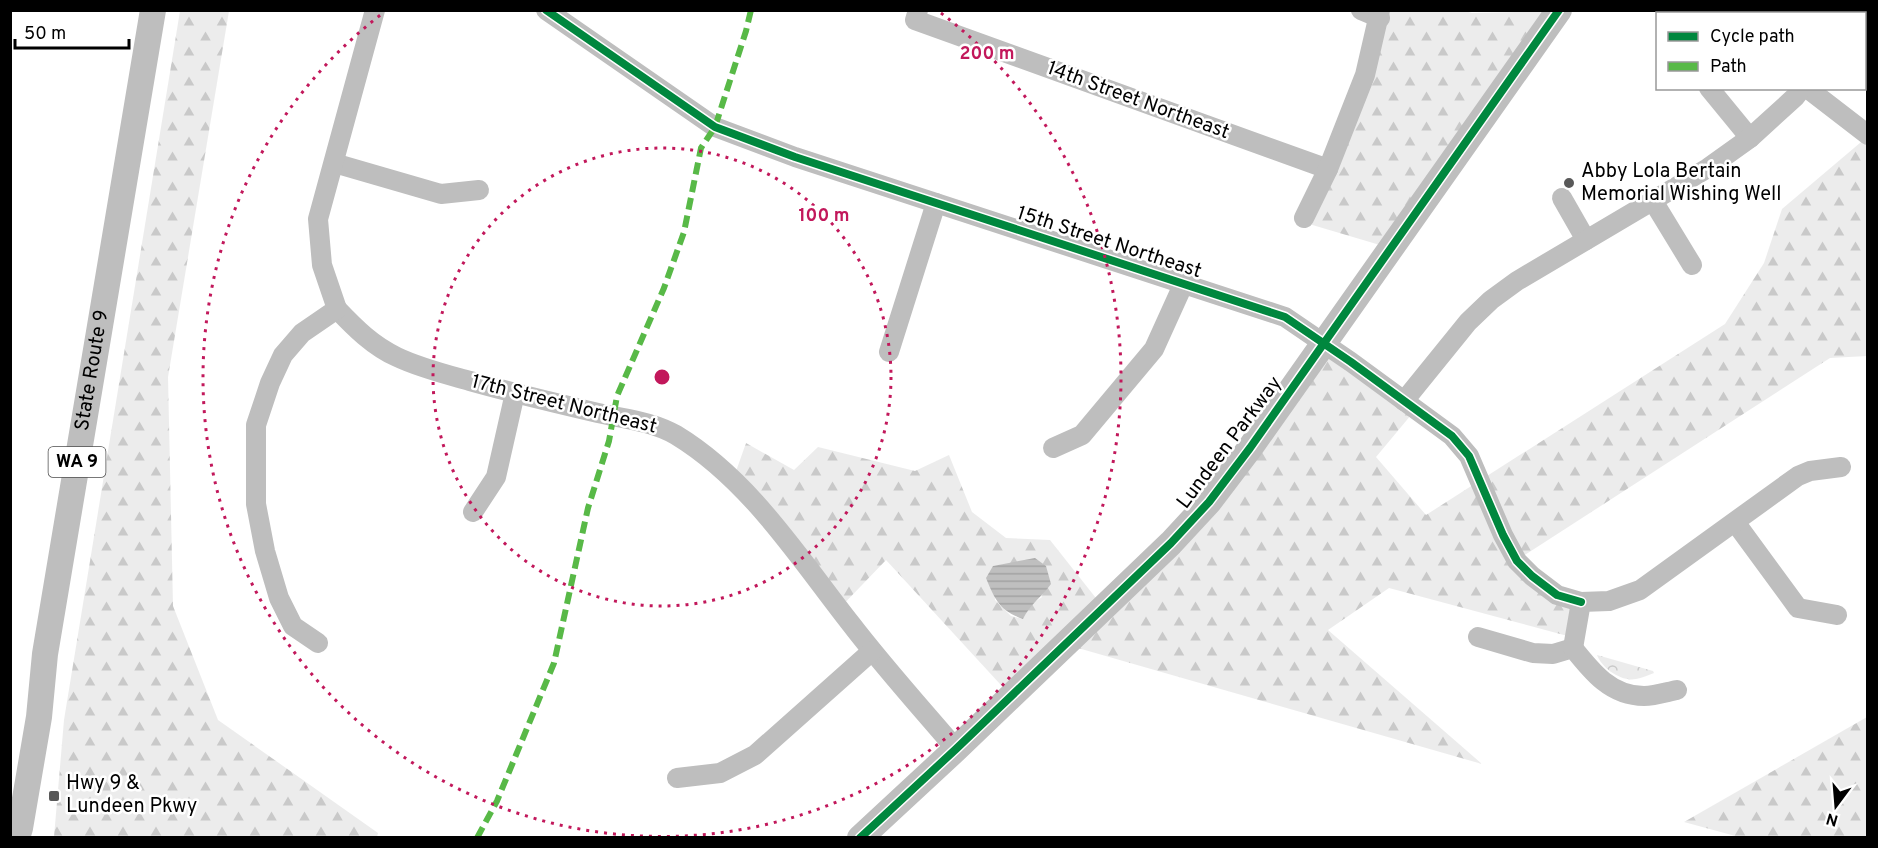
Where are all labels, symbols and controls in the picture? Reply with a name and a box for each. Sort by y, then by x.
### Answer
scale bar [15,12,129,50]
legend [1656,12,1866,90]
text: 50 m [24,23,66,46]
text: Cycle path [1710,26,1795,49]
text: 200 m [959,43,1015,66]
street label: 14th Street Northeast [1043,56,1233,146]
text: Path [1710,56,1747,79]
place label: Abby Lola Bertain Memorial Wishing Well [1581,159,1782,208]
marker: Abby Lola Bertain Memorial Wishing Well [1562,176,1576,190]
street label: 15th Street Northeast [1013,201,1205,285]
text: 100 m [798,205,850,228]
street label: State Route 9 [70,308,116,433]
centre of rings [652,367,672,387]
street label: 17th Street Northeast [469,369,659,441]
street label: Lundeen Parkway [1172,371,1288,515]
road number: WA 9 [48,447,106,477]
place label: Hwy 9 & Lundeen Pkwy [66,771,197,820]
north arrow [1806,776,1866,836]
marker: Hwy 9 & Lundeen Pkwy [47,789,61,803]
text: N [1824,807,1841,830]

